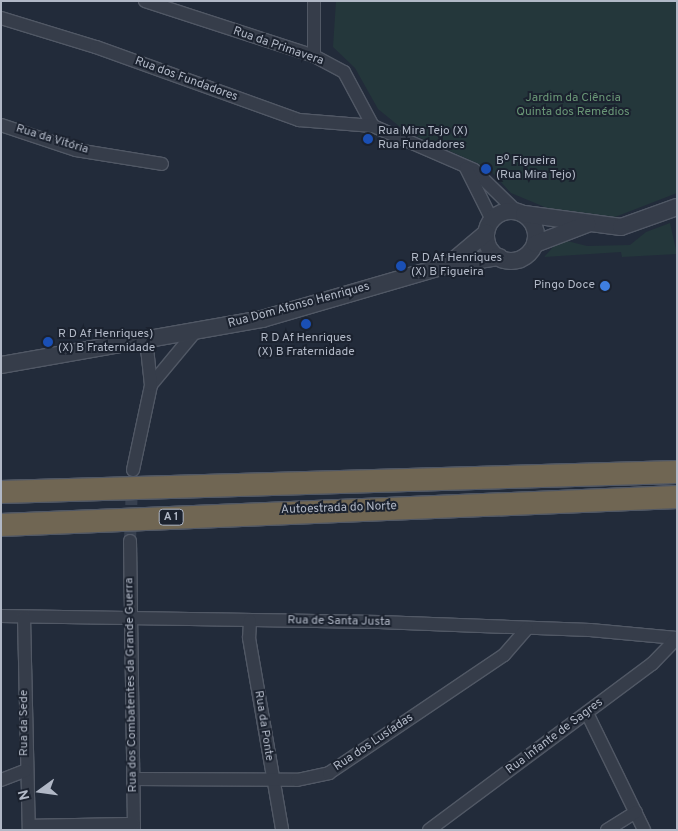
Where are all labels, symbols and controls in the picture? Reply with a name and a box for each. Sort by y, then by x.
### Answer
street label: Rua da Primavera [231,25,325,69]
street label: Rua dos Fundadores [133,55,239,105]
park label: Jardim da Ciência Quinta dos Remédios [516,92,630,120]
street label: Rua da Vitória [14,122,90,158]
place label: Rua Mira Tejo (X) Rua Fundadores [378,125,468,153]
marker: Rua Mira Tejo (X) Rua Fundadores [362,133,374,145]
place label: Bº Figueira (Rua Mira Tejo) [496,155,576,183]
marker: Bº Figueira (Rua Mira Tejo) [480,163,492,175]
place label: R D Af Henriques (X) B Figueira [411,252,503,280]
marker: R D Af Henriques (X) B Figueira [395,260,407,272]
place label: Pingo Doce [534,279,595,293]
street label: Rua Dom Afonso Henriques [226,280,372,332]
marker: Pingo Doce [599,280,611,292]
marker: R D Af Henriques (X) B Fraternidade [300,318,312,330]
place label: R D Af Henriques) (X) B Fraternidade [58,328,155,356]
place label: R D Af Henriques (X) B Fraternidade [257,332,355,360]
marker: R D Af Henriques) (X) B Fraternidade [42,336,54,348]
street label: Autoestrada do Norte [281,500,397,518]
road number: A 1 [157,508,185,526]
street label: Rua dos Combatentes da Grande Guerra [123,577,141,793]
street label: Rua de Santa Justa [287,614,391,630]
street label: Rua da Sede [18,690,32,756]
street label: Rua da Ponte [250,690,276,762]
street label: Rua Infante de Sagres [504,696,606,778]
street label: Rua dos Lusíadas [331,711,417,775]
north arrow [15,766,65,816]
text: N [15,788,34,802]

